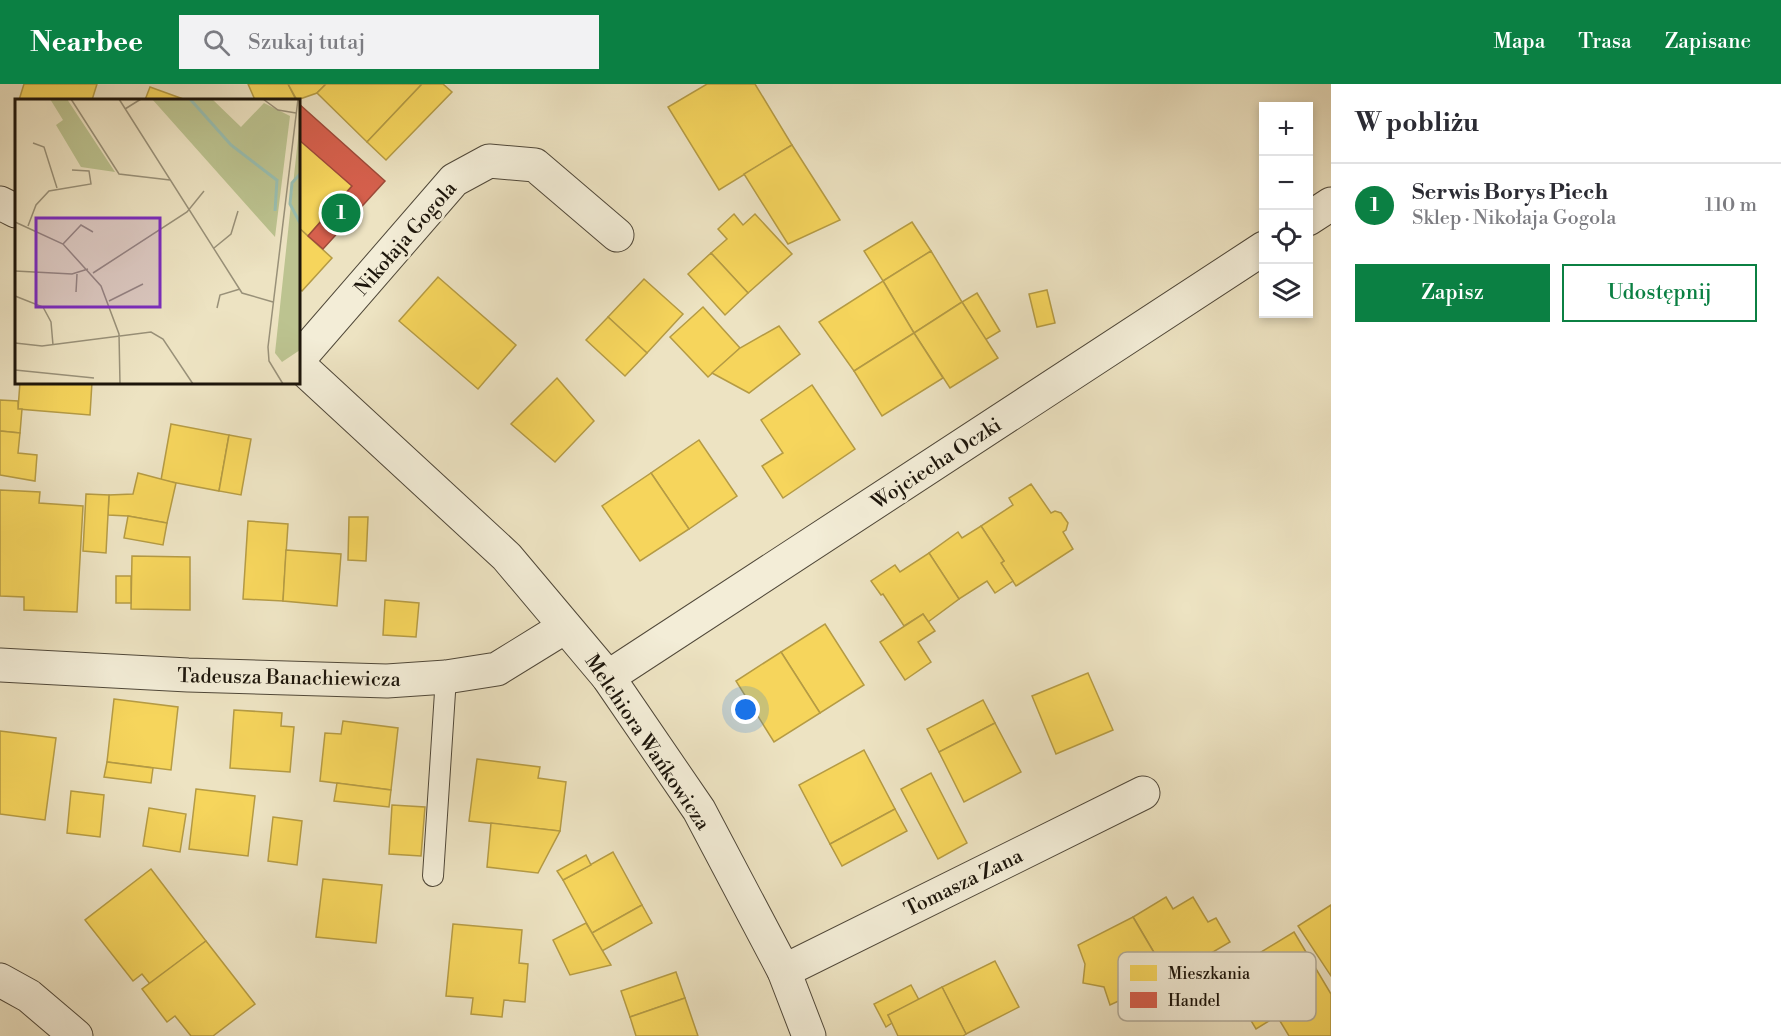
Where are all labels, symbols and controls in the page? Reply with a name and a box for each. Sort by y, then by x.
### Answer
search box [179,15,599,69]
text: Nearbee [30,25,143,60]
icon: search [200,26,233,59]
text: Szukaj tutaj [248,29,365,56]
text: Mapa [1493,29,1545,55]
text: Trasa [1578,29,1632,55]
text: Zapisane [1665,29,1751,55]
inset map [15,99,300,384]
map controls [1259,102,1313,318]
button: + [1259,102,1313,156]
text: W pobliżu [1355,107,1479,139]
button: − [1259,156,1313,210]
street label: Nikołaja Gogola [350,176,463,301]
text: Serwis Borys Piech [1412,179,1608,206]
pin: 1 [322,190,360,236]
text: 1 [1370,193,1379,218]
text: 110 m [1705,193,1757,218]
text: Sklep · Nikołaja Gogola [1412,206,1616,231]
button: locate [1259,210,1313,264]
button: layers [1259,264,1313,318]
button: Zapisz [1355,264,1550,322]
button: Udostępnij [1562,264,1757,322]
street label: Wojciecha Oczki [866,413,1007,516]
street label: Melchiora Wańkowicza [579,650,715,836]
street label: Tadeusza Banachiewicza [177,664,402,693]
your location [731,695,760,724]
street label: Tomasza Zana [900,843,1028,923]
legend [1118,952,1316,1021]
text: Mieszkania [1168,964,1251,984]
text: Handel [1168,991,1221,1011]

